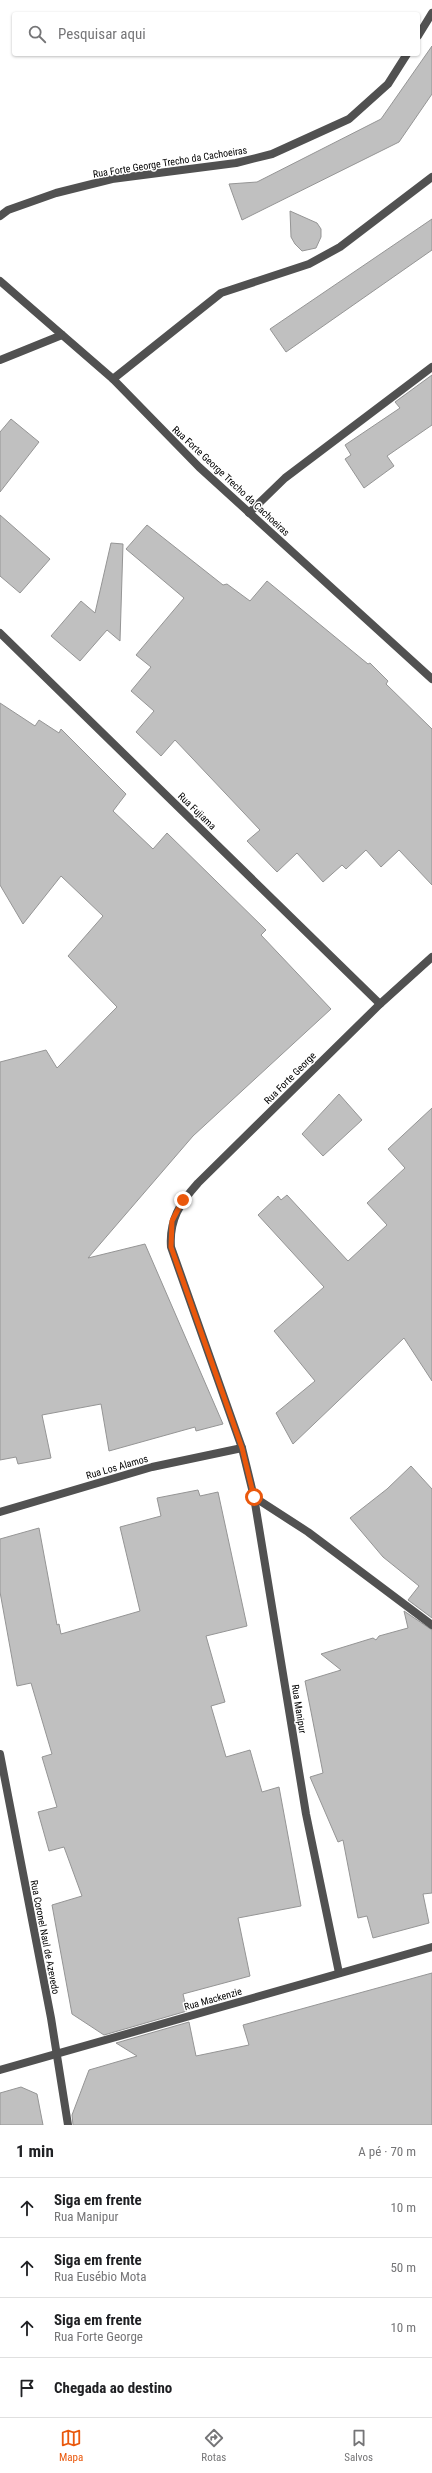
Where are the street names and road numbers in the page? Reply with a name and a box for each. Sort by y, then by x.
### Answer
street label: Rua Forte George Trecho da Cachoeiras [92,144,248,180]
street label: Rua Forte George Trecho da Cachoeiras [170,424,292,538]
street label: Rua Fujiama [176,790,218,832]
street label: Rua Forte George [262,1050,318,1106]
street label: Rua Los Alamos [85,1453,150,1481]
street label: Rua Manipur [290,1684,308,1734]
street label: Rua Coronel Naul de Azevedo [29,1879,61,1995]
street label: Rua Mackenzie [183,1985,243,2012]

